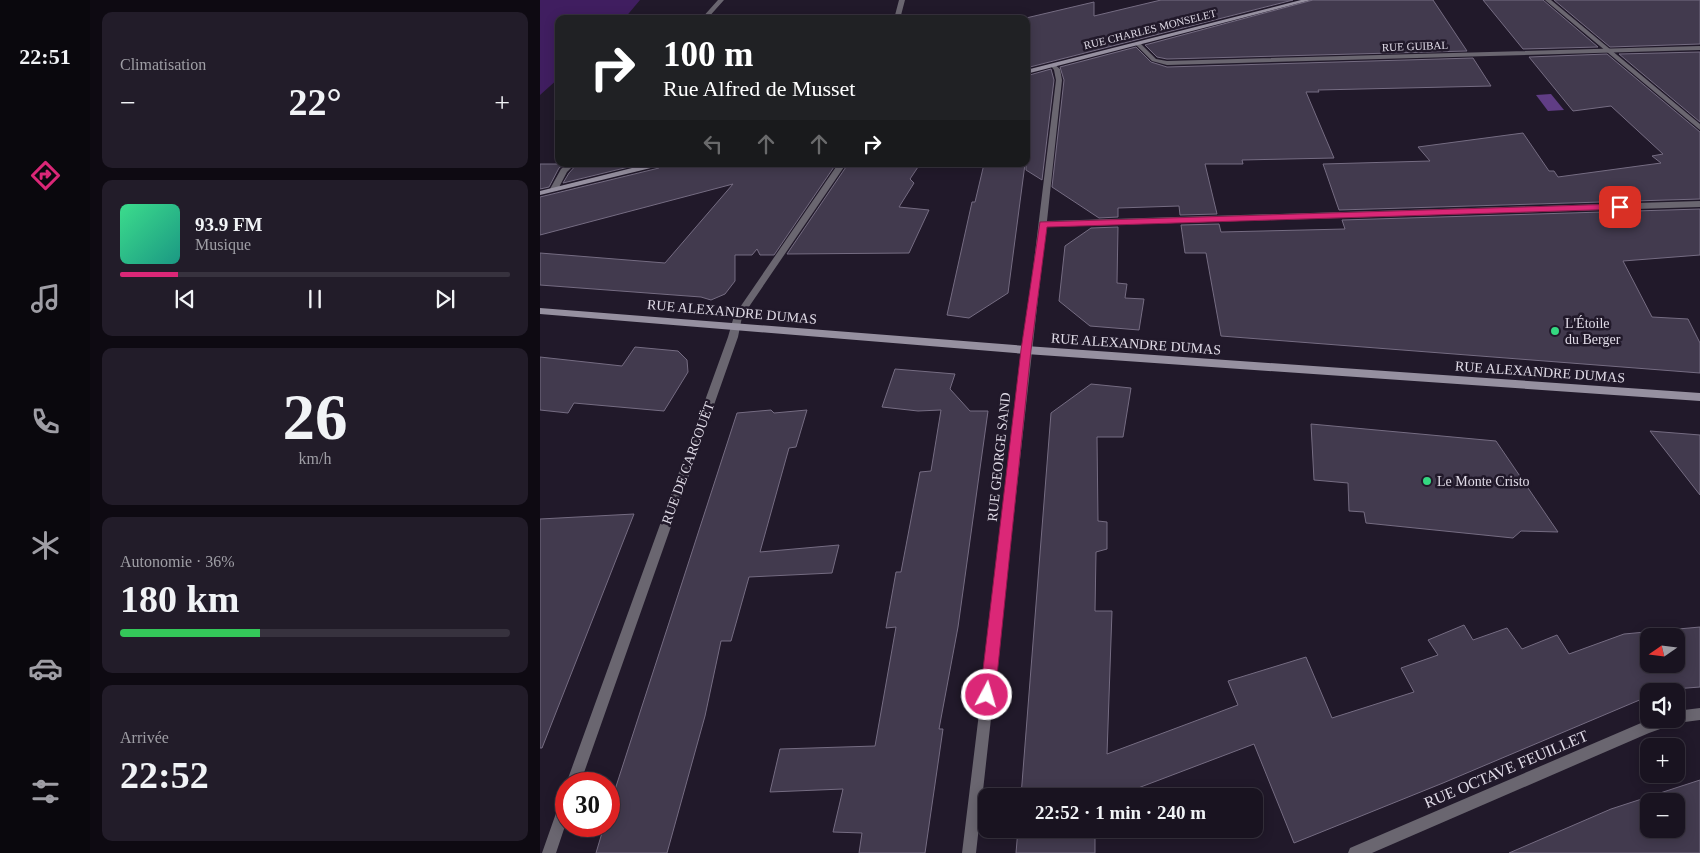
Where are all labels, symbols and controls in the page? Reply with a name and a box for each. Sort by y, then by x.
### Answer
street label: RUE CHARLES MONSELET [1082,7,1218,51]
icon: right [580,35,645,100]
text: 100 m [663,35,753,74]
street label: RUE GUIBAL [1382,39,1449,53]
text: 22:51 [19,44,71,69]
text: Climatisation [120,56,206,73]
text: Rue Alfred de Musset [663,76,855,101]
text: 22° [288,81,342,123]
text: − [120,87,136,118]
text: + [494,87,510,118]
icon: left [699,130,727,158]
icon: ahead [752,130,780,158]
icon: ahead [805,130,833,158]
icon: right [858,130,886,158]
icon: directions [28,158,63,193]
pin [1599,186,1641,228]
icon: arrive [1606,193,1634,221]
text: 93.9 FM [195,214,263,235]
text: Musique [195,236,251,253]
icon: music [28,281,63,316]
icon: previous [171,285,199,313]
icon: pause [301,285,329,313]
icon: next [431,285,459,313]
street label: RUE ALEXANDRE DUMAS [646,297,818,327]
place label: L'Étoile du Berger [1565,315,1621,347]
marker: L'Étoile du Berger [1549,325,1561,337]
street label: RUE ALEXANDRE DUMAS [1051,331,1221,357]
street label: RUE ALEXANDRE DUMAS [1455,359,1625,385]
text: 26 [283,381,348,453]
street label: RUE GEORGE SAND [985,392,1013,522]
street label: RUE DE CARCOUËT [658,399,717,526]
icon: phone [28,404,63,439]
text: km/h [299,450,331,467]
place label: Le Monte Cristo [1437,474,1530,489]
marker: Le Monte Cristo [1421,475,1433,487]
icon: climate [28,528,63,563]
text: Autonomie · 36% [120,553,235,570]
text: 180 km [120,578,239,620]
north arrow [1640,628,1685,672]
map controls [1640,628,1685,838]
icon: car [28,651,63,686]
position arrow [960,668,1012,720]
button: sound [1640,683,1685,728]
street label: RUE OCTAVE FEUILLET [1422,727,1591,811]
text: Arrivée [120,729,169,746]
button: + [1640,738,1685,783]
text: 22:52 [120,754,209,796]
speed limit sign: 30 [555,772,620,837]
icon: filters [28,774,63,809]
button: − [1640,793,1685,838]
text: 22:52 · 1 min · 240 m [1035,802,1206,823]

